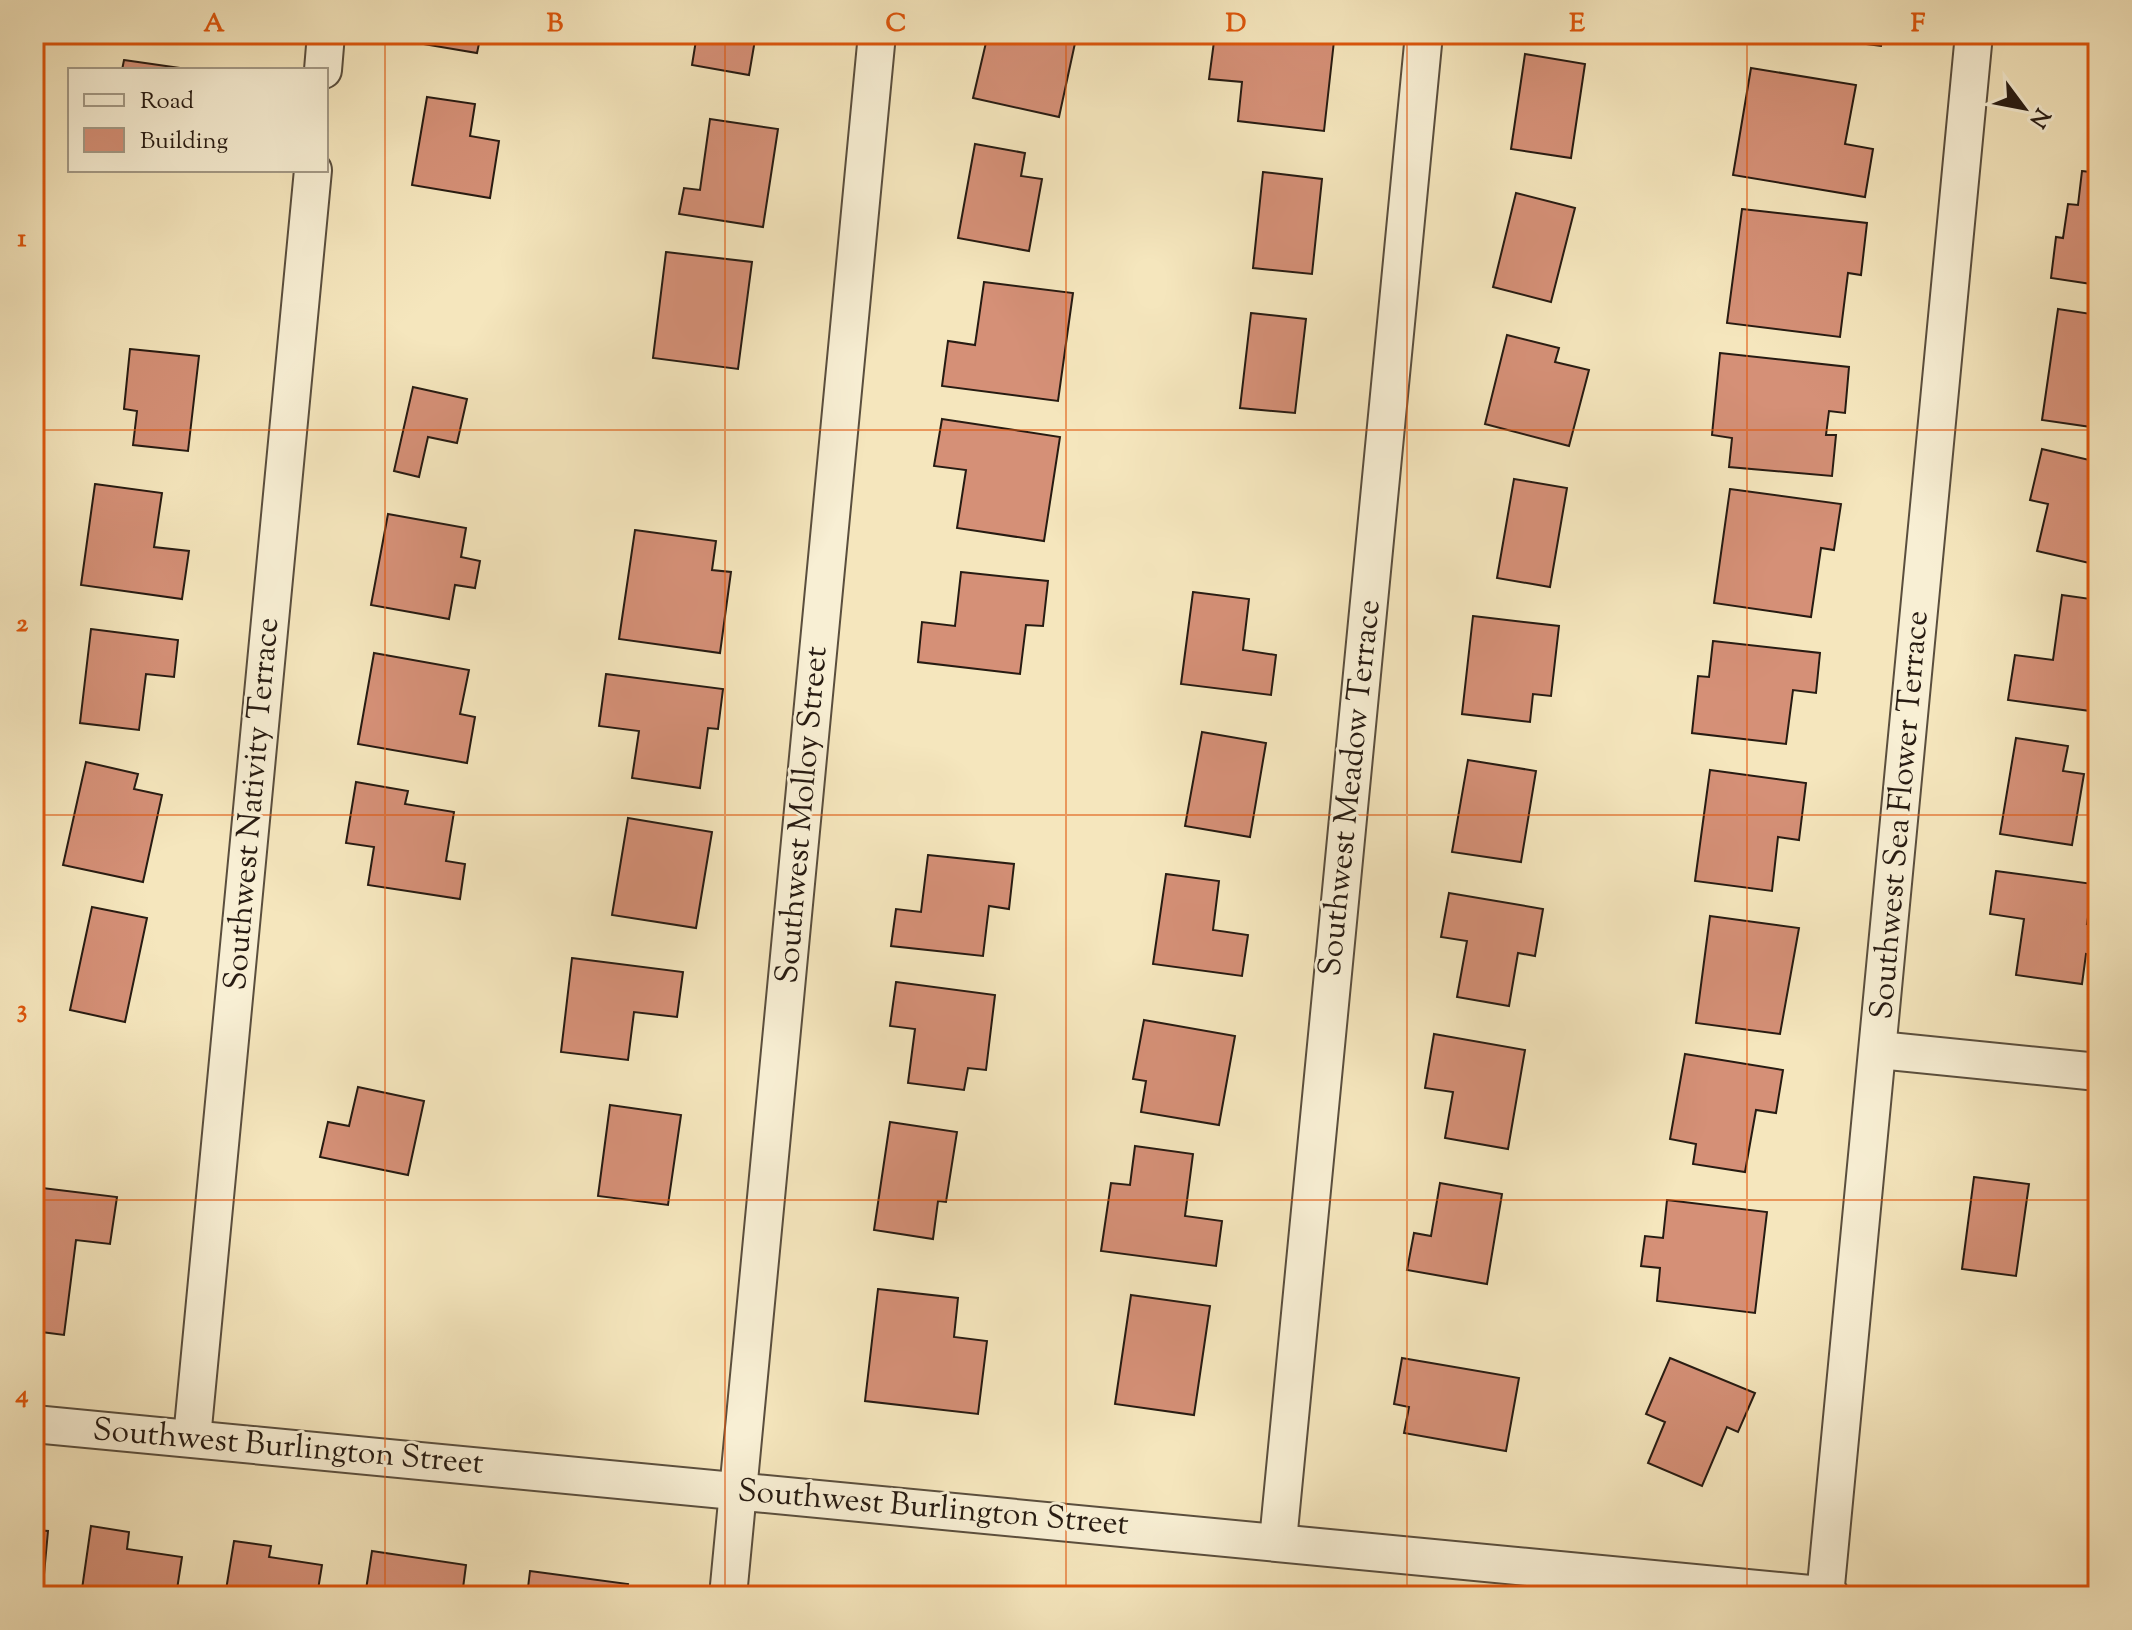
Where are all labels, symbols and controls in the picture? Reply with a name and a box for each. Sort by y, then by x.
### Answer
text: A [203,6,225,43]
text: B [547,6,564,43]
text: C [886,6,906,43]
text: D [1226,6,1246,43]
text: E [1569,6,1585,43]
text: F [1911,6,1926,43]
legend [68,68,328,172]
north arrow [1984,68,2064,148]
text: Road [140,85,194,119]
text: N [2020,101,2057,133]
text: Building [140,125,229,159]
text: 1 [18,221,27,258]
street label: Southwest Meadow Terrace [1308,598,1394,978]
text: 2 [16,606,29,643]
street label: Southwest Sea Flower Terrace [1860,609,1942,1021]
street label: Southwest Nativity Terrace [214,616,292,992]
street label: Southwest Molloy Street [765,644,841,986]
text: 3 [17,992,27,1029]
text: 4 [14,1377,29,1414]
street label: Southwest Burlington Street [91,1408,485,1488]
street label: Southwest Burlington Street [736,1469,1130,1549]

